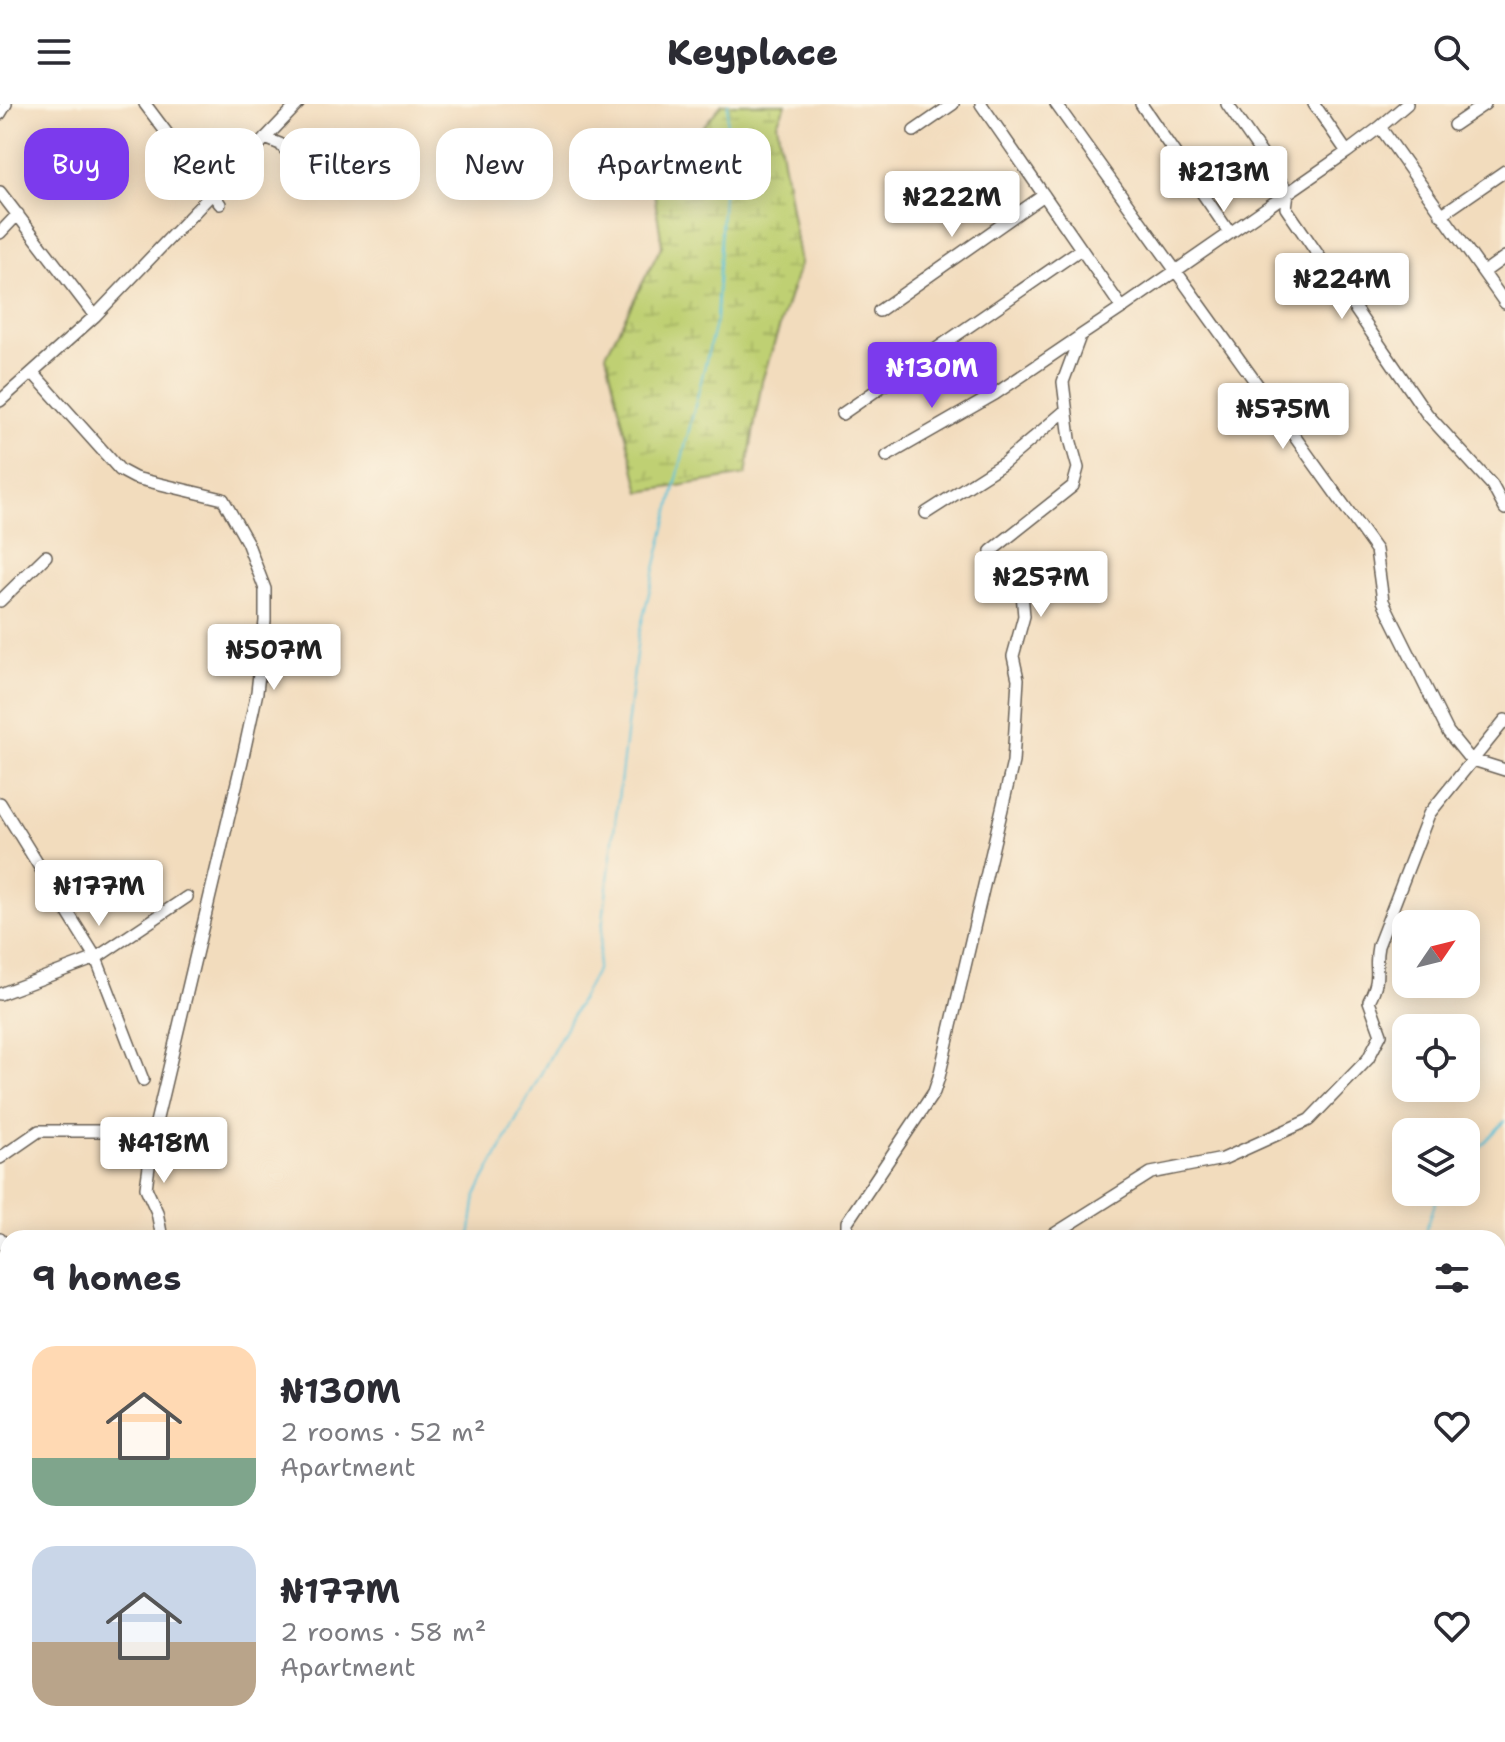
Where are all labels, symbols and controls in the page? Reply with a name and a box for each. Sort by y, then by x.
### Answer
text: Keyplace [667,28,838,77]
icon: menu [32,30,76,74]
icon: search [1429,30,1473,74]
chip: Buy [24,128,129,200]
chip: Rent [145,128,264,200]
chip: Filters [280,128,420,200]
chip: New [436,128,553,200]
chip: Apartment [569,128,771,200]
pin: ₦213M [1168,146,1280,214]
text: ₦213M [1178,154,1270,189]
pin: ₦222M [896,171,1008,239]
text: ₦222M [903,179,1001,214]
pin: ₦224M [1286,253,1398,321]
text: ₦224M [1293,261,1391,296]
pin: ₦130M [876,342,988,410]
text: ₦130M [886,350,978,385]
pin: ₦575M [1227,383,1339,451]
text: ₦575M [1236,391,1330,426]
pin: ₦257M [985,551,1097,619]
text: ₦257M [993,559,1089,594]
pin: ₦507M [218,624,330,692]
text: ₦507M [226,632,322,667]
pin: ₦177M [43,860,155,928]
text: ₦177M [53,868,145,903]
north arrow [1392,910,1480,998]
map controls [1392,910,1480,1206]
button: locate [1392,1014,1480,1102]
pin: ₦418M [108,1117,220,1185]
button: layers [1392,1118,1480,1206]
text: ₦418M [118,1125,210,1160]
text: 9 homes [32,1255,181,1301]
icon: filters [1430,1256,1474,1300]
text: ₦130M [280,1368,401,1414]
icon: home [96,1378,192,1474]
icon: heart [1430,1404,1474,1448]
text: 2 rooms · 52 m² [280,1414,486,1449]
text: Apartment [280,1449,416,1484]
text: ₦177M [280,1568,400,1614]
icon: home [96,1578,192,1674]
icon: heart [1430,1604,1474,1648]
text: 2 rooms · 58 m² [280,1614,486,1649]
text: Apartment [280,1649,416,1684]

